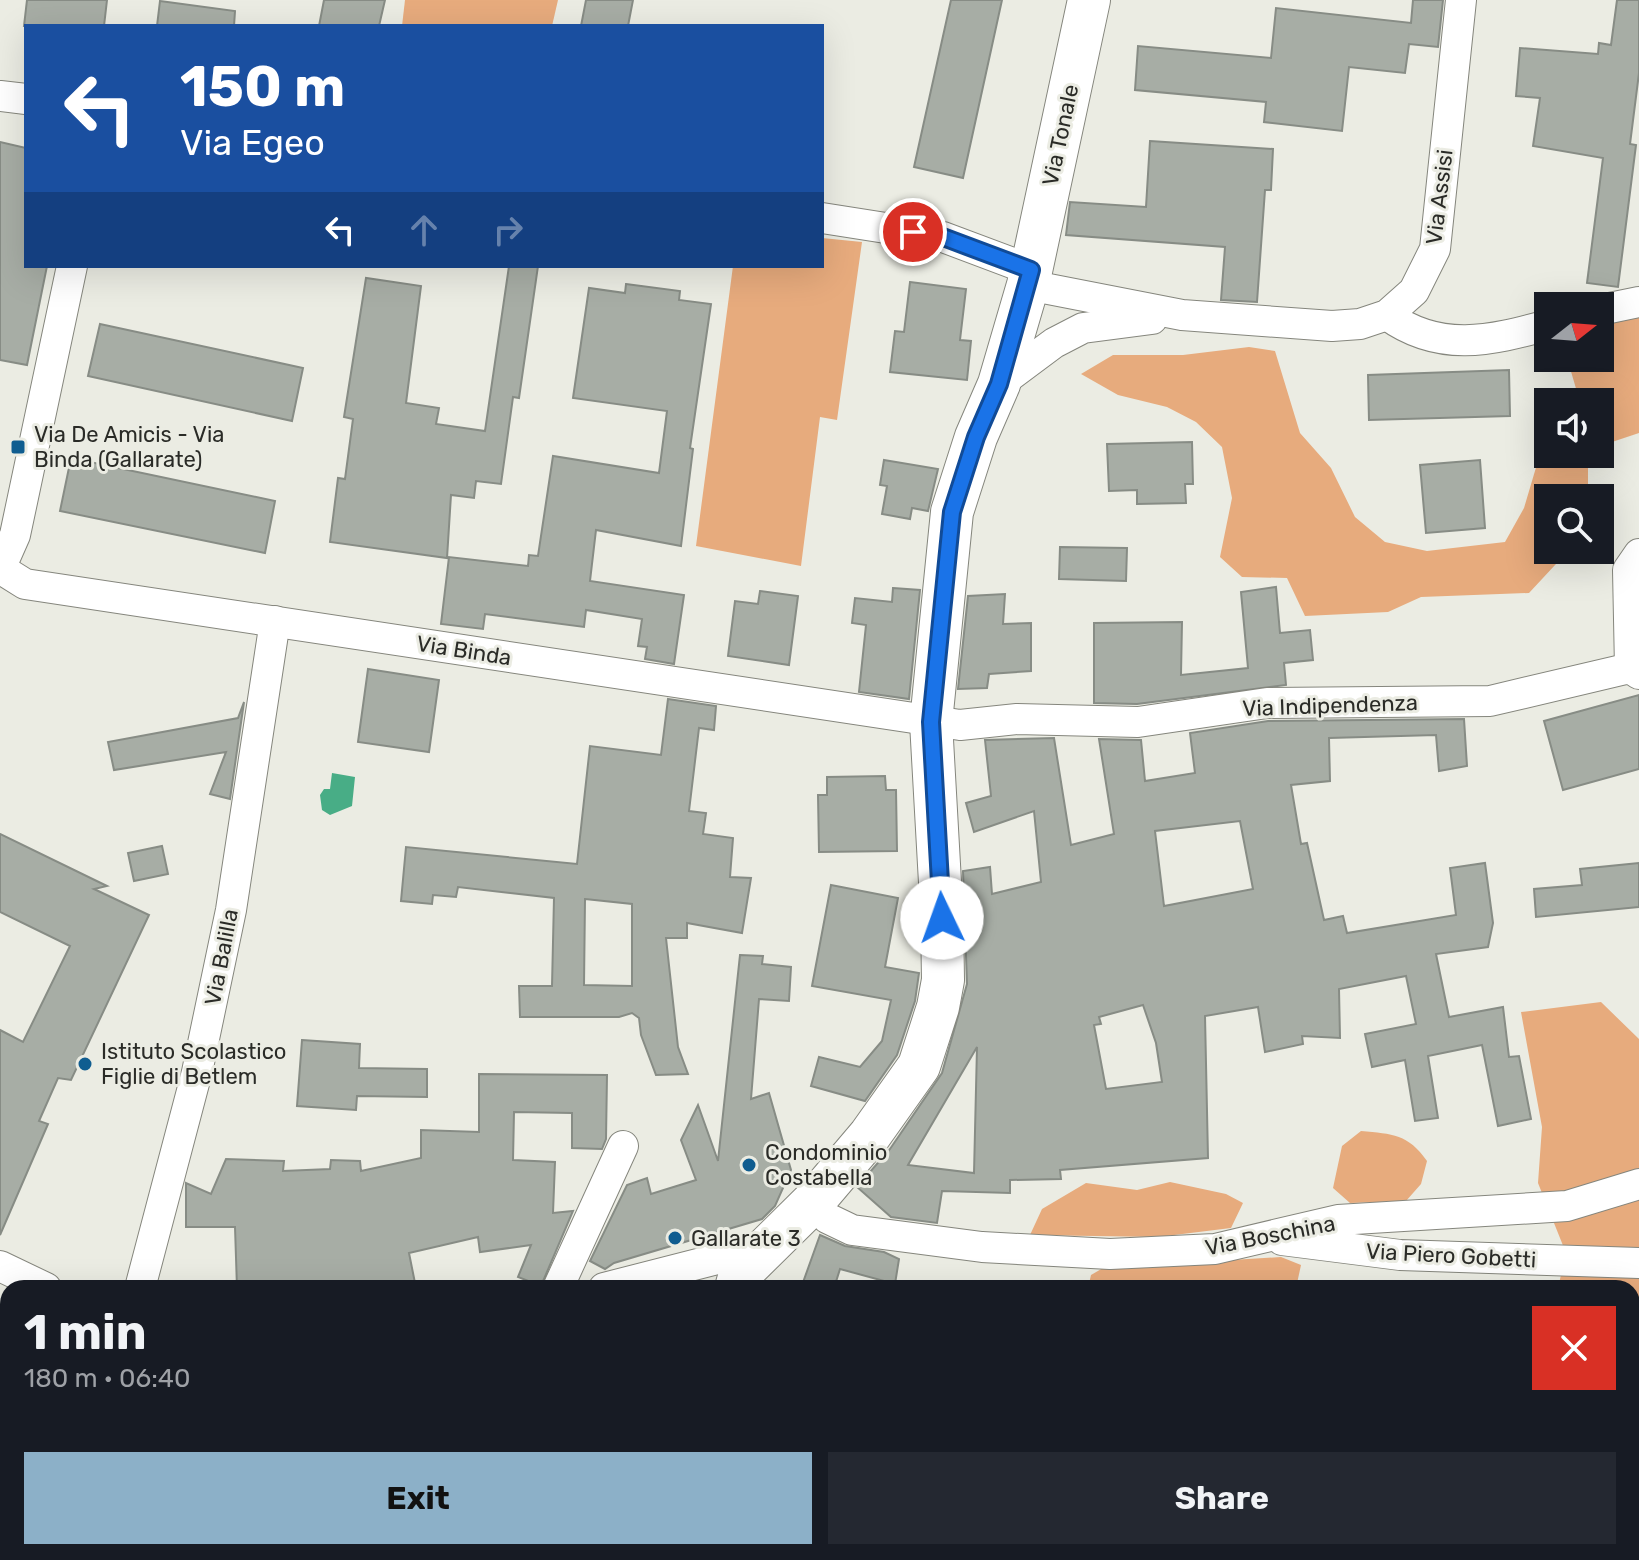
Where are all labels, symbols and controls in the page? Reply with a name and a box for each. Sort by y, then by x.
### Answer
text: 150 m [180,54,345,120]
icon: left [48,56,152,160]
street label: Via Tonale [1037,82,1084,188]
text: Via Egeo [180,121,325,164]
street label: Via Assisi [1420,148,1459,246]
pin [879,198,947,266]
icon: left [318,208,362,252]
icon: ahead [402,208,446,252]
icon: right [486,208,530,252]
icon: arrive [891,210,935,254]
north arrow [1534,292,1614,372]
map controls [1534,292,1614,564]
button: sound [1534,388,1614,468]
place label: Via De Amicis - Via Binda (Gallarate) [34,421,224,473]
marker: Via De Amicis - Via Binda (Gallarate) [9,438,27,456]
button: search [1534,484,1614,564]
street label: Via Binda [415,630,513,671]
street label: Via Indipendenza [1242,689,1418,722]
position arrow [900,876,984,960]
street label: Via Balilla [199,907,244,1008]
place label: Istituto Scolastico Figlie di Betlem [101,1038,286,1090]
marker: Istituto Scolastico Figlie di Betlem [76,1055,94,1073]
place label: Condominio Costabella [765,1139,888,1191]
marker: Condominio Costabella [740,1156,758,1174]
street label: Via Boschina [1203,1210,1338,1261]
place label: Gallarate 3 [691,1225,801,1252]
marker: Gallarate 3 [666,1229,684,1247]
street label: Via Piero Gobetti [1365,1238,1537,1273]
text: 1 min [24,1304,147,1361]
button: close [1532,1306,1616,1390]
text: 180 m · 06:40 [24,1363,190,1394]
button: Exit [24,1452,812,1544]
button: Share [828,1452,1616,1544]

